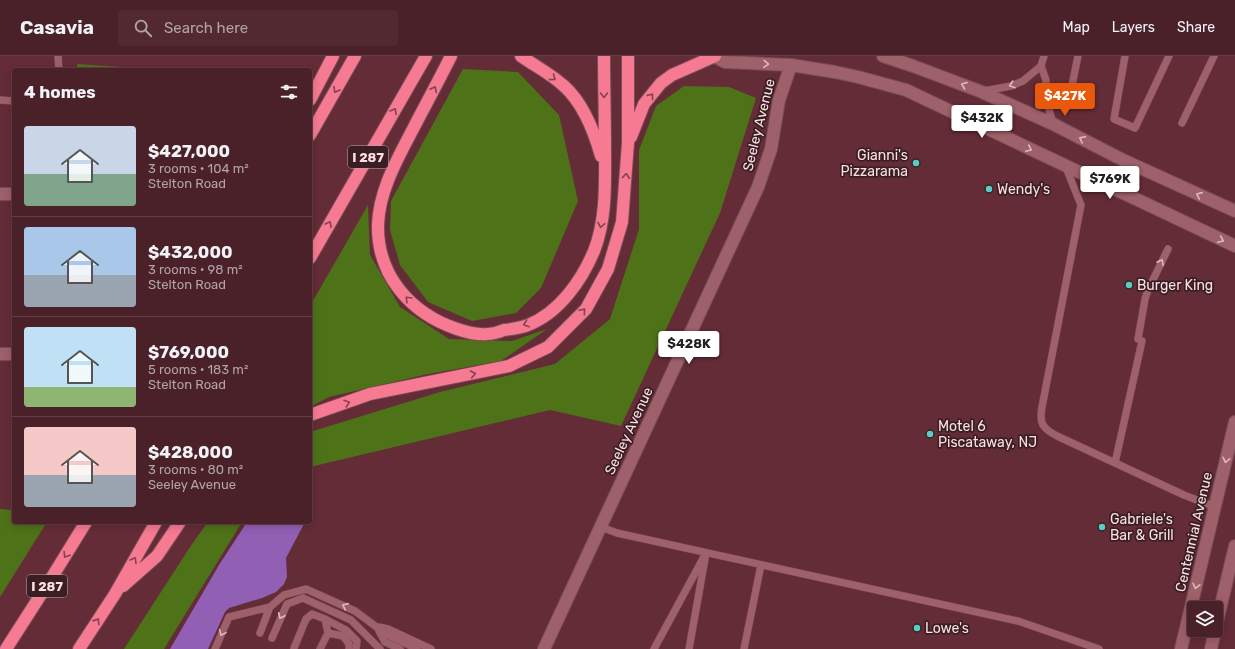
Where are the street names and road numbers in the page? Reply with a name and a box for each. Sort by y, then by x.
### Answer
street label: Seeley Avenue [739,77,779,173]
road number: I 287 [348,146,388,168]
street label: Seeley Avenue [601,384,657,478]
street label: Centennial Avenue [1172,470,1216,594]
road number: I 287 [27,575,67,597]

